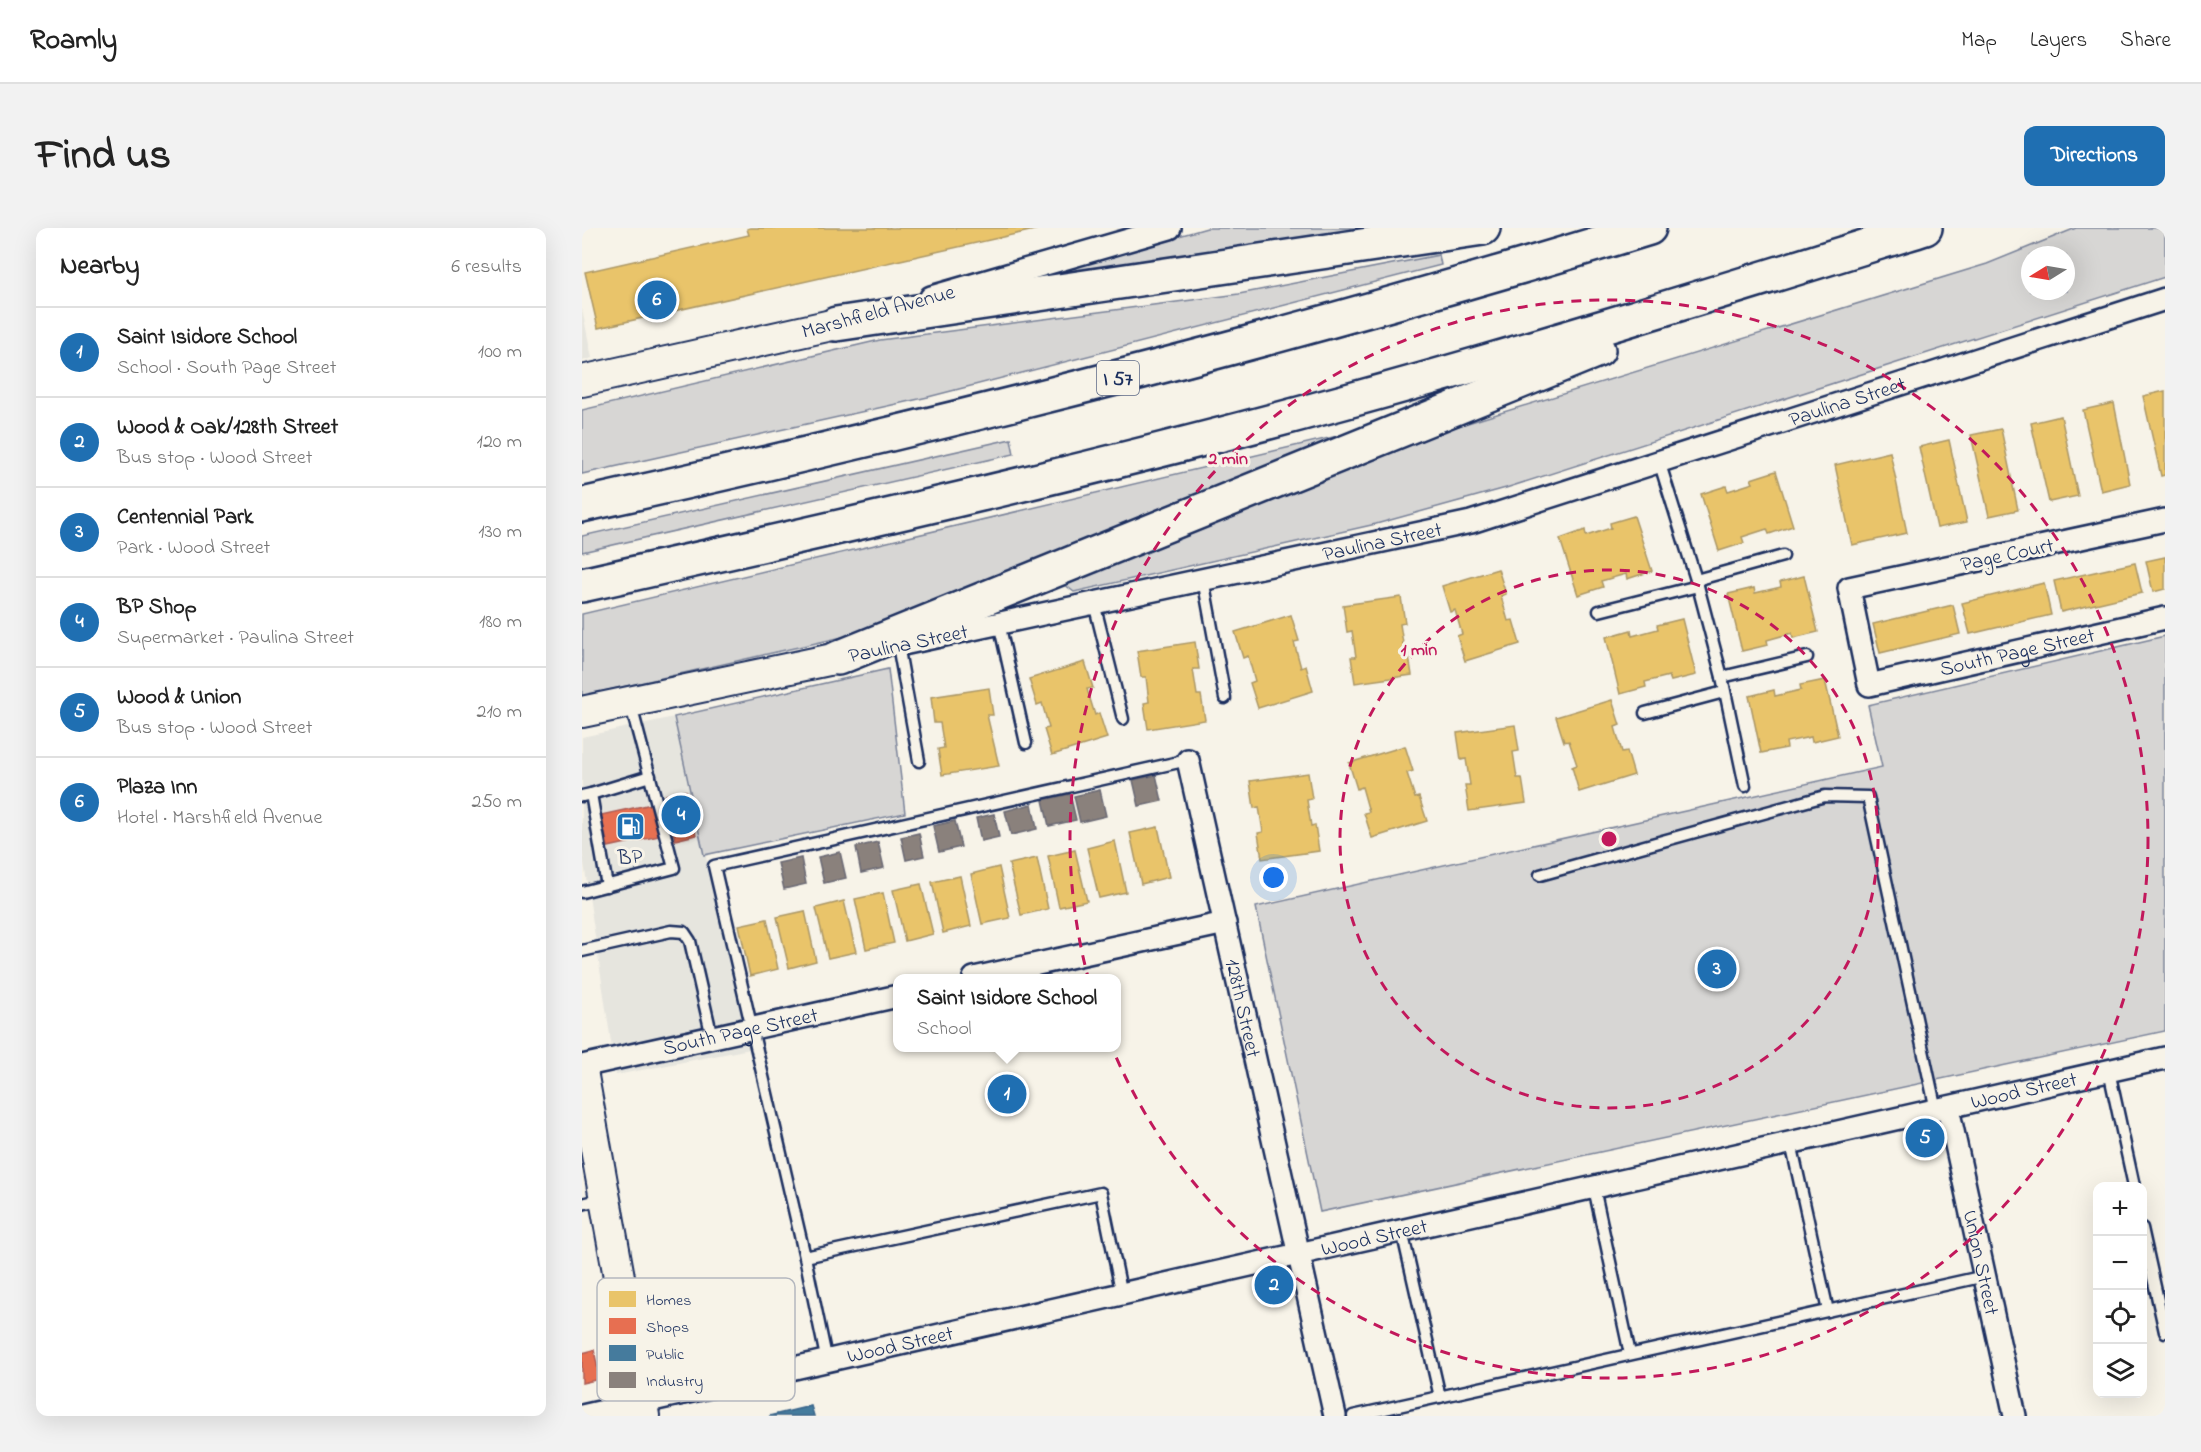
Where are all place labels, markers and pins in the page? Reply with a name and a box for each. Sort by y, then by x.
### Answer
pin: 6 [638,278,676,322]
pin: 4 [662,792,700,838]
fuel station icon: BP [614,810,646,842]
centre of rings [1599,829,1619,849]
place label: BP [616,844,643,874]
pin: 3 [1698,946,1736,992]
pin: 1 [988,1072,1026,1116]
pin: 5 [1906,1116,1944,1160]
pin: 2 [1254,1262,1294,1308]

